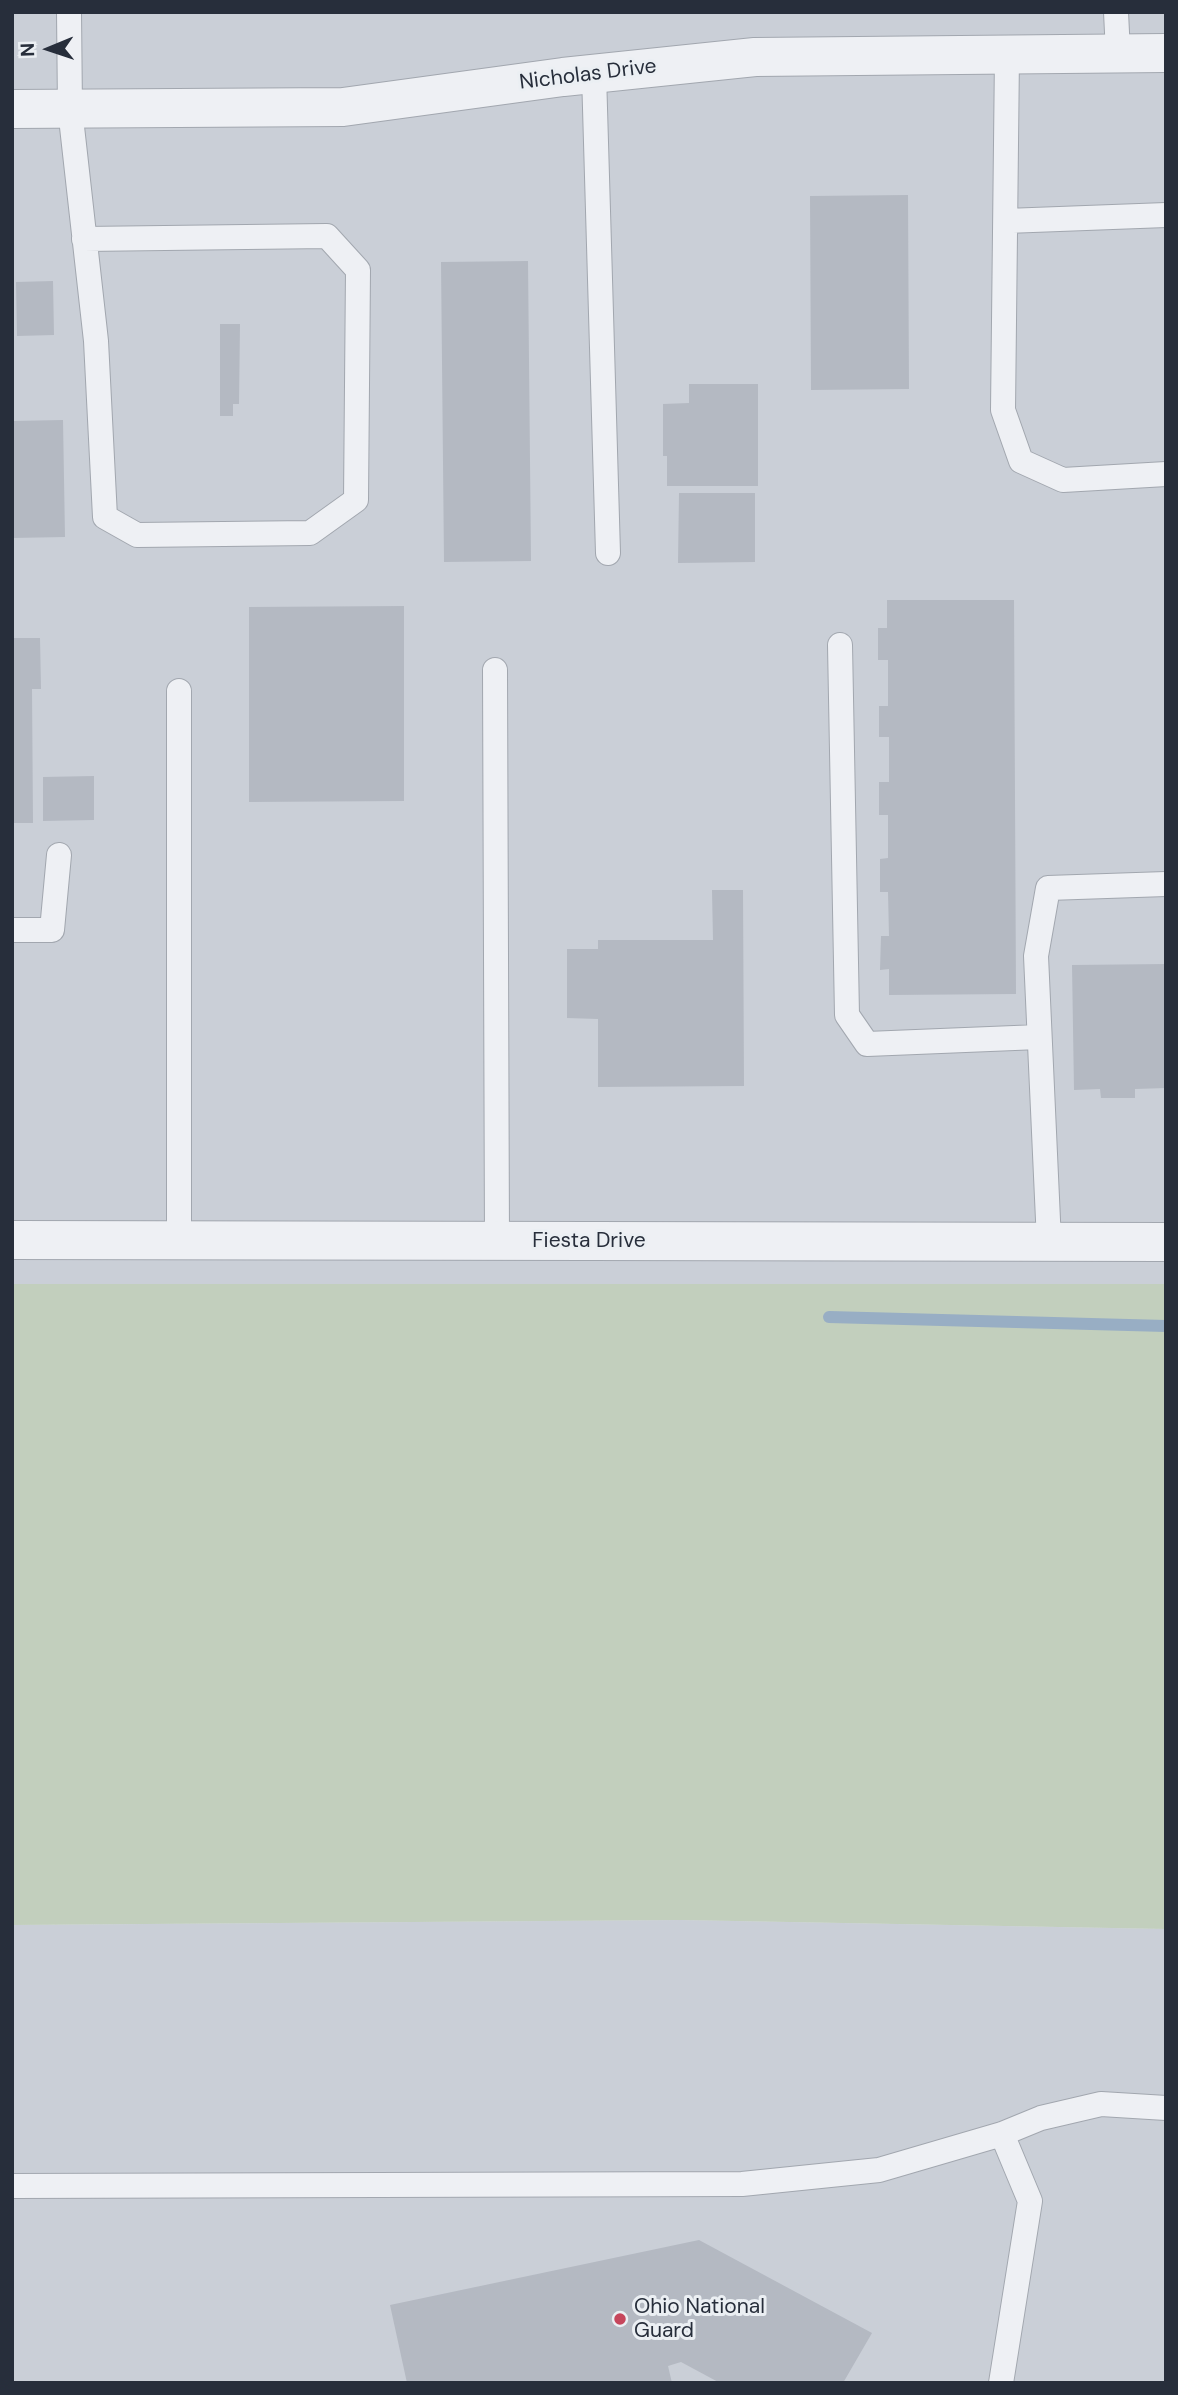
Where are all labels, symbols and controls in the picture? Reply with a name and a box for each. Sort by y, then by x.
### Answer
north arrow [14,14,84,84]
text: N [15,42,40,57]
street label: Nicholas Drive [518,54,658,96]
street label: Fiesta Drive [532,1228,646,1254]
place label: Ohio National Guard [634,2294,765,2344]
marker: Ohio National Guard [612,2311,628,2327]

